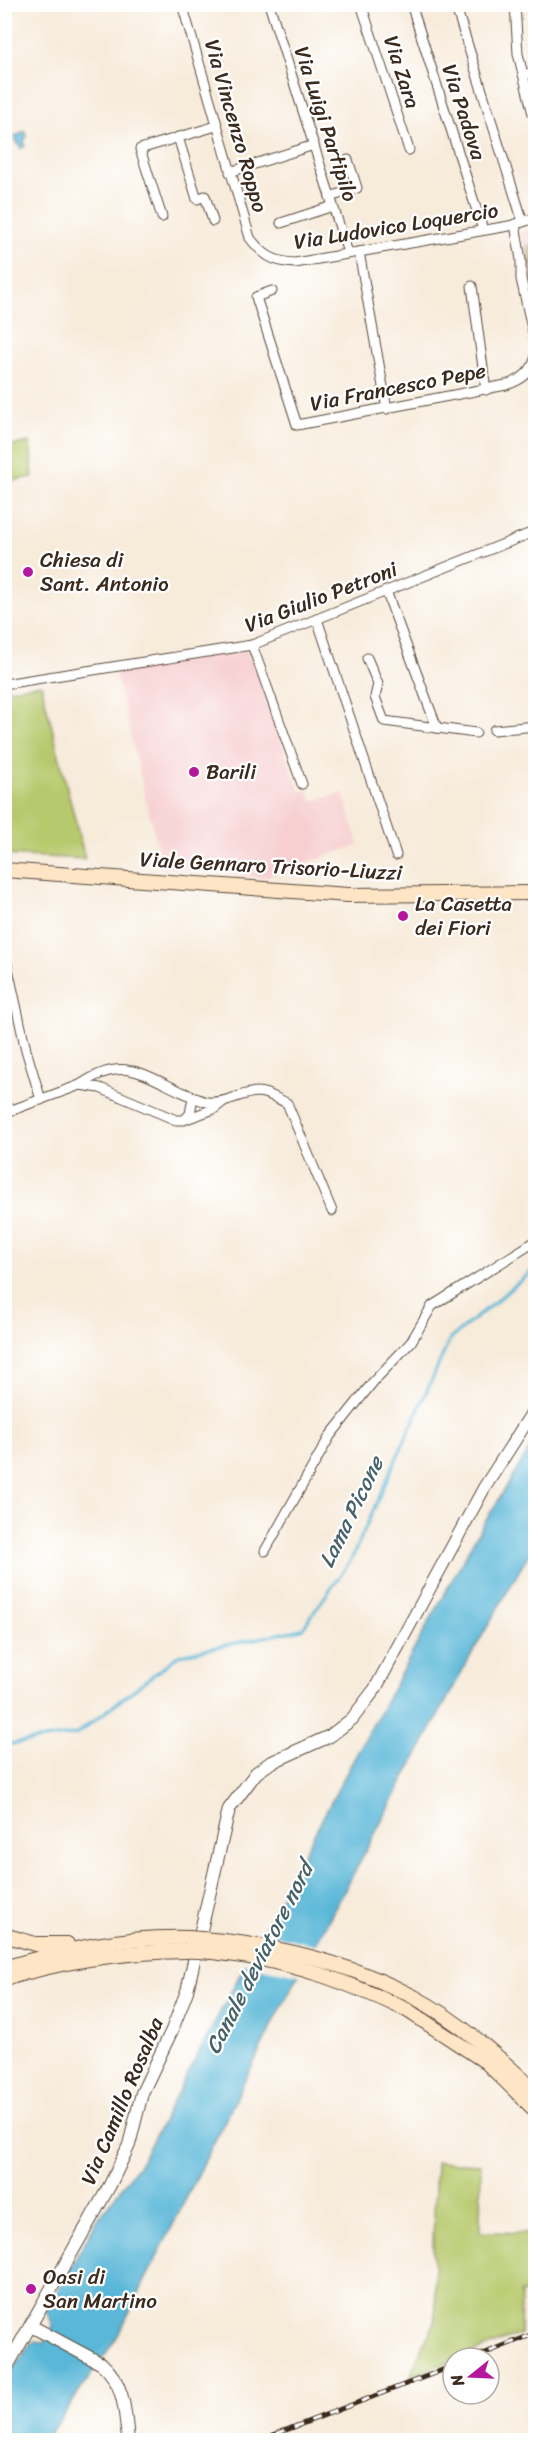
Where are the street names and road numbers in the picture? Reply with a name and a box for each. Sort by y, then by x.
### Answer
street label: Via Zara [372,30,432,114]
street label: Via Vincenzo Roppo [193,35,279,217]
street label: Via Luigi Partipilo [283,41,369,207]
street label: Via Padova [431,59,498,165]
street label: Via Ludovico Loquercio [291,191,501,261]
street label: Via Francesco Pepe [307,351,489,423]
street label: Via Giulio Petroni [239,550,404,644]
street label: Viale Gennaro Trisorio-Liuzzi [139,840,404,892]
street label: Via Camillo Rosalba [70,2011,175,2191]

